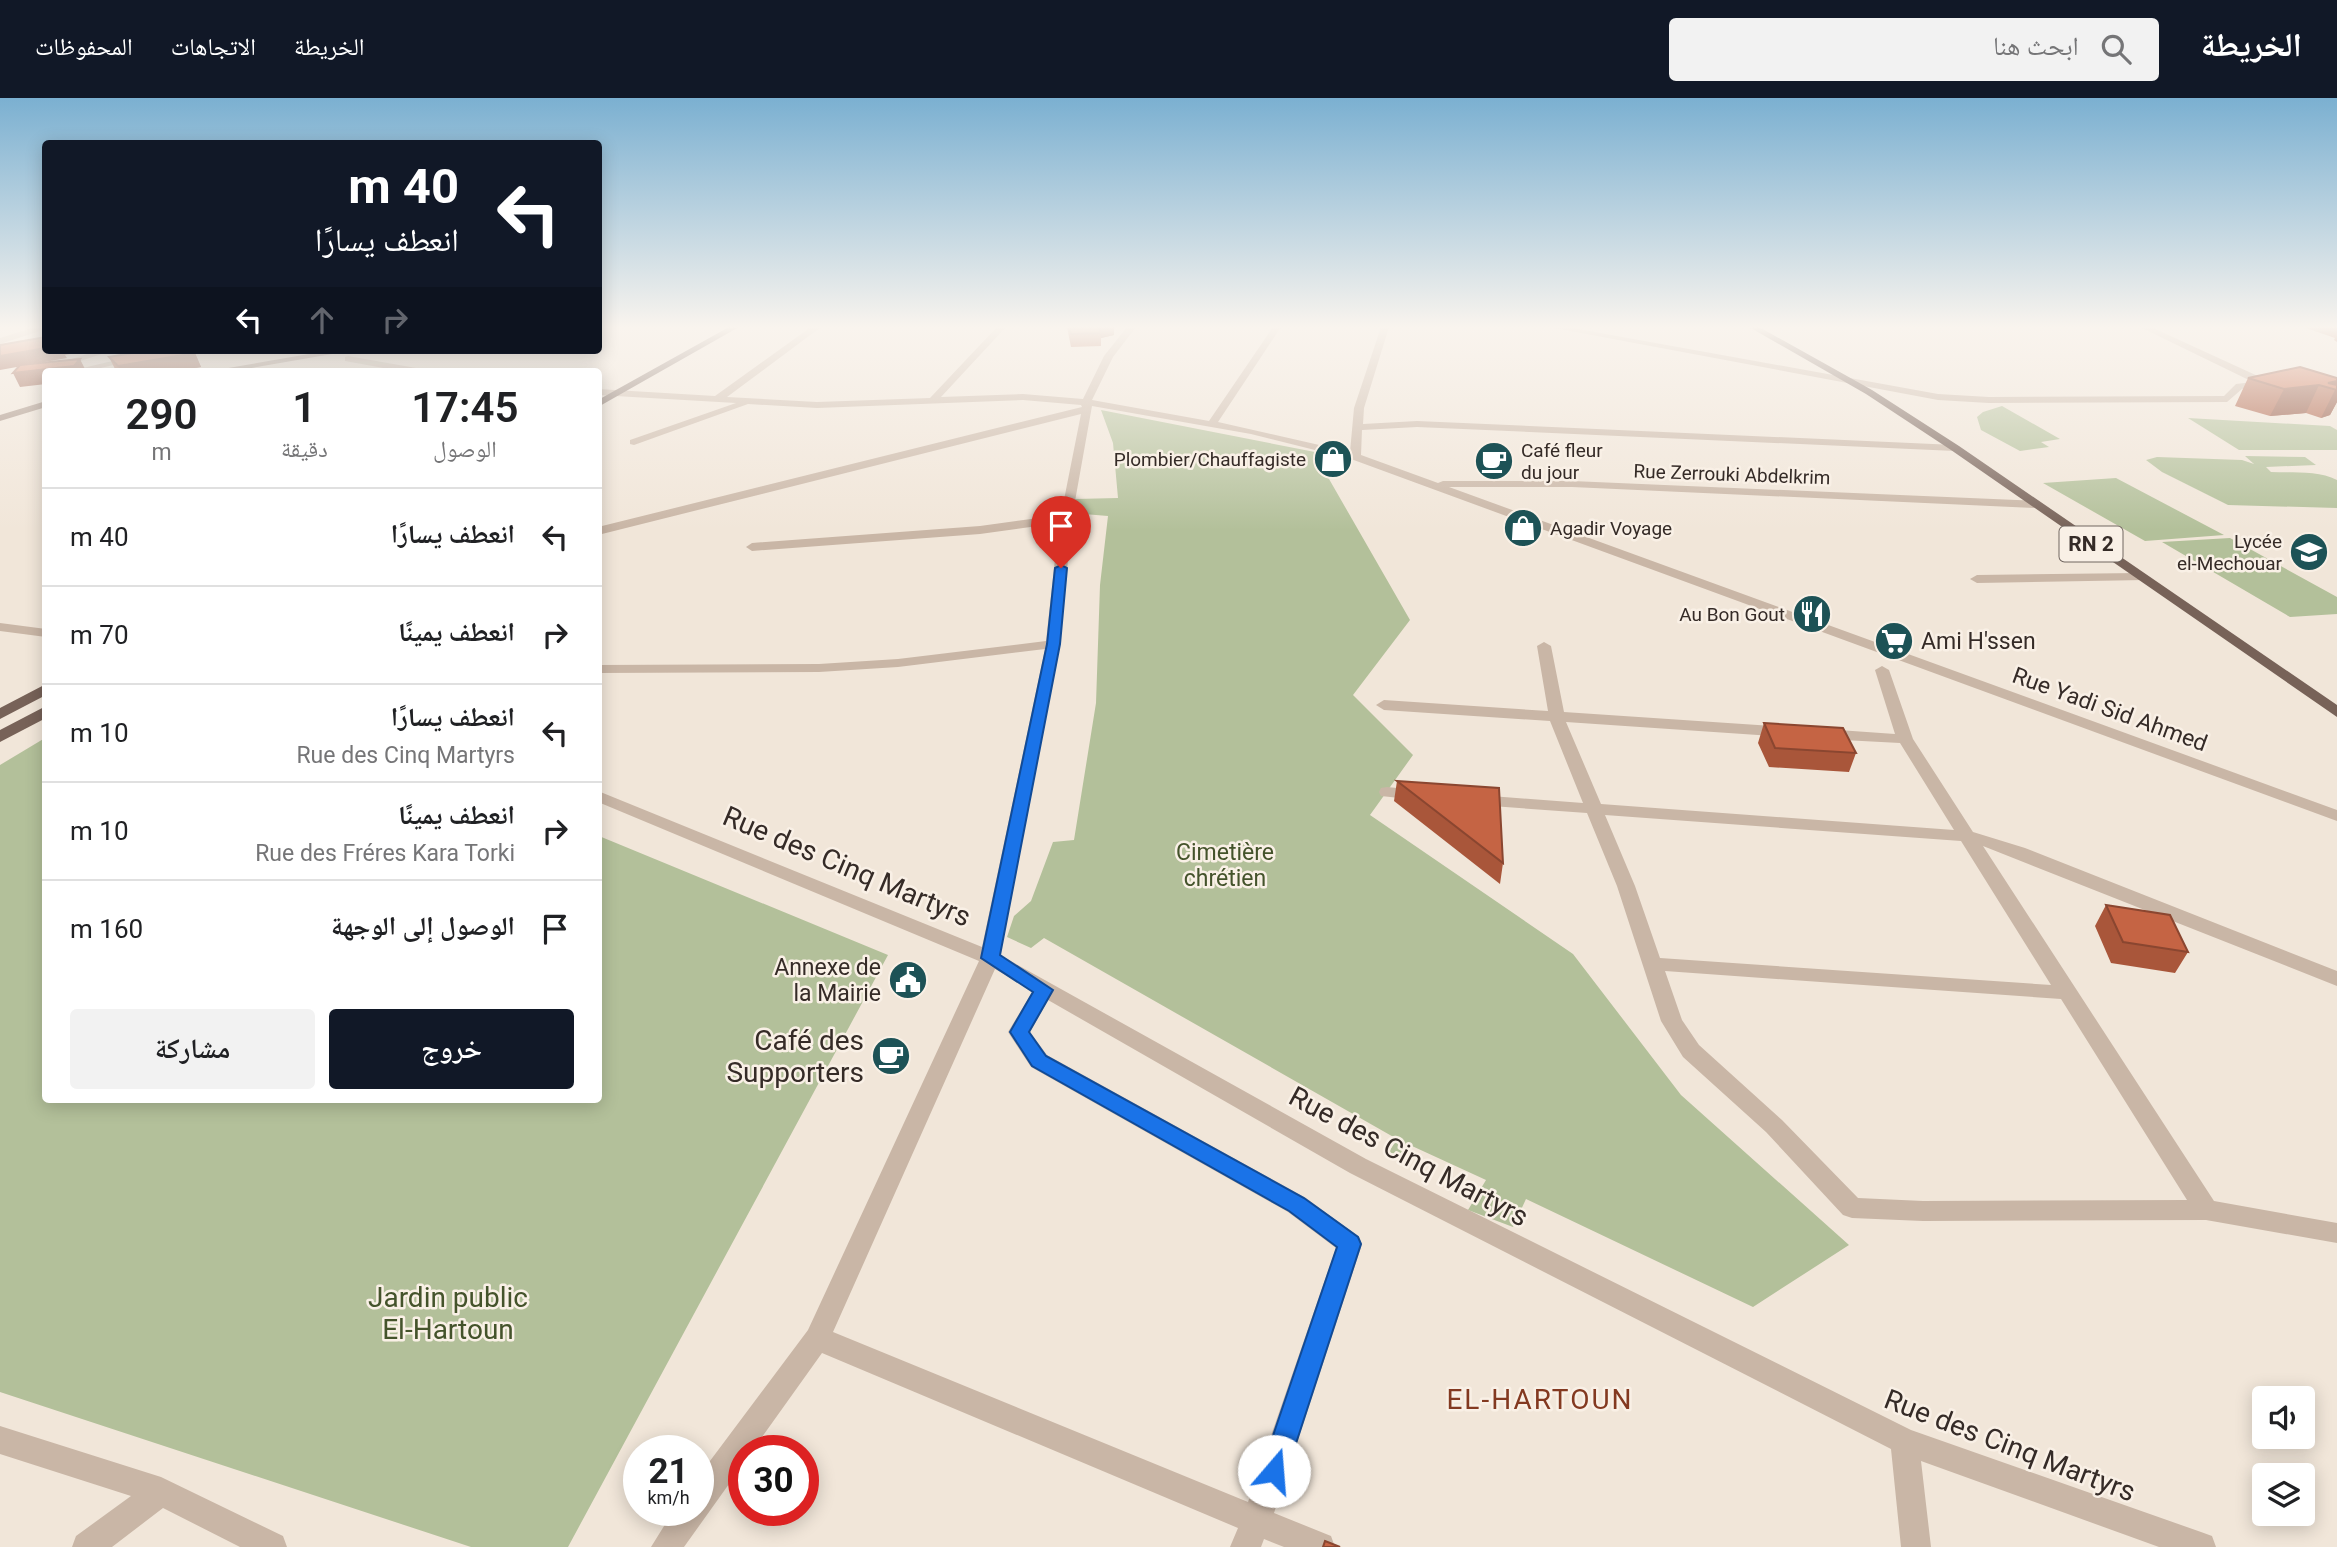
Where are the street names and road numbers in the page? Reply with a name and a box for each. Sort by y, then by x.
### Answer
street label: Rue Zerrouki Abdelkrim [1633,460,1831,489]
road number: RN 2 [2060,526,2122,562]
street label: Rue Yadi Sid Ahmed [2009,662,2211,757]
street label: Rue des Cinq Martyrs [718,799,976,934]
street label: Rue des Cinq Martyrs [1284,1079,1534,1233]
street label: Rue des Cinq Martyrs [1880,1382,2140,1509]

